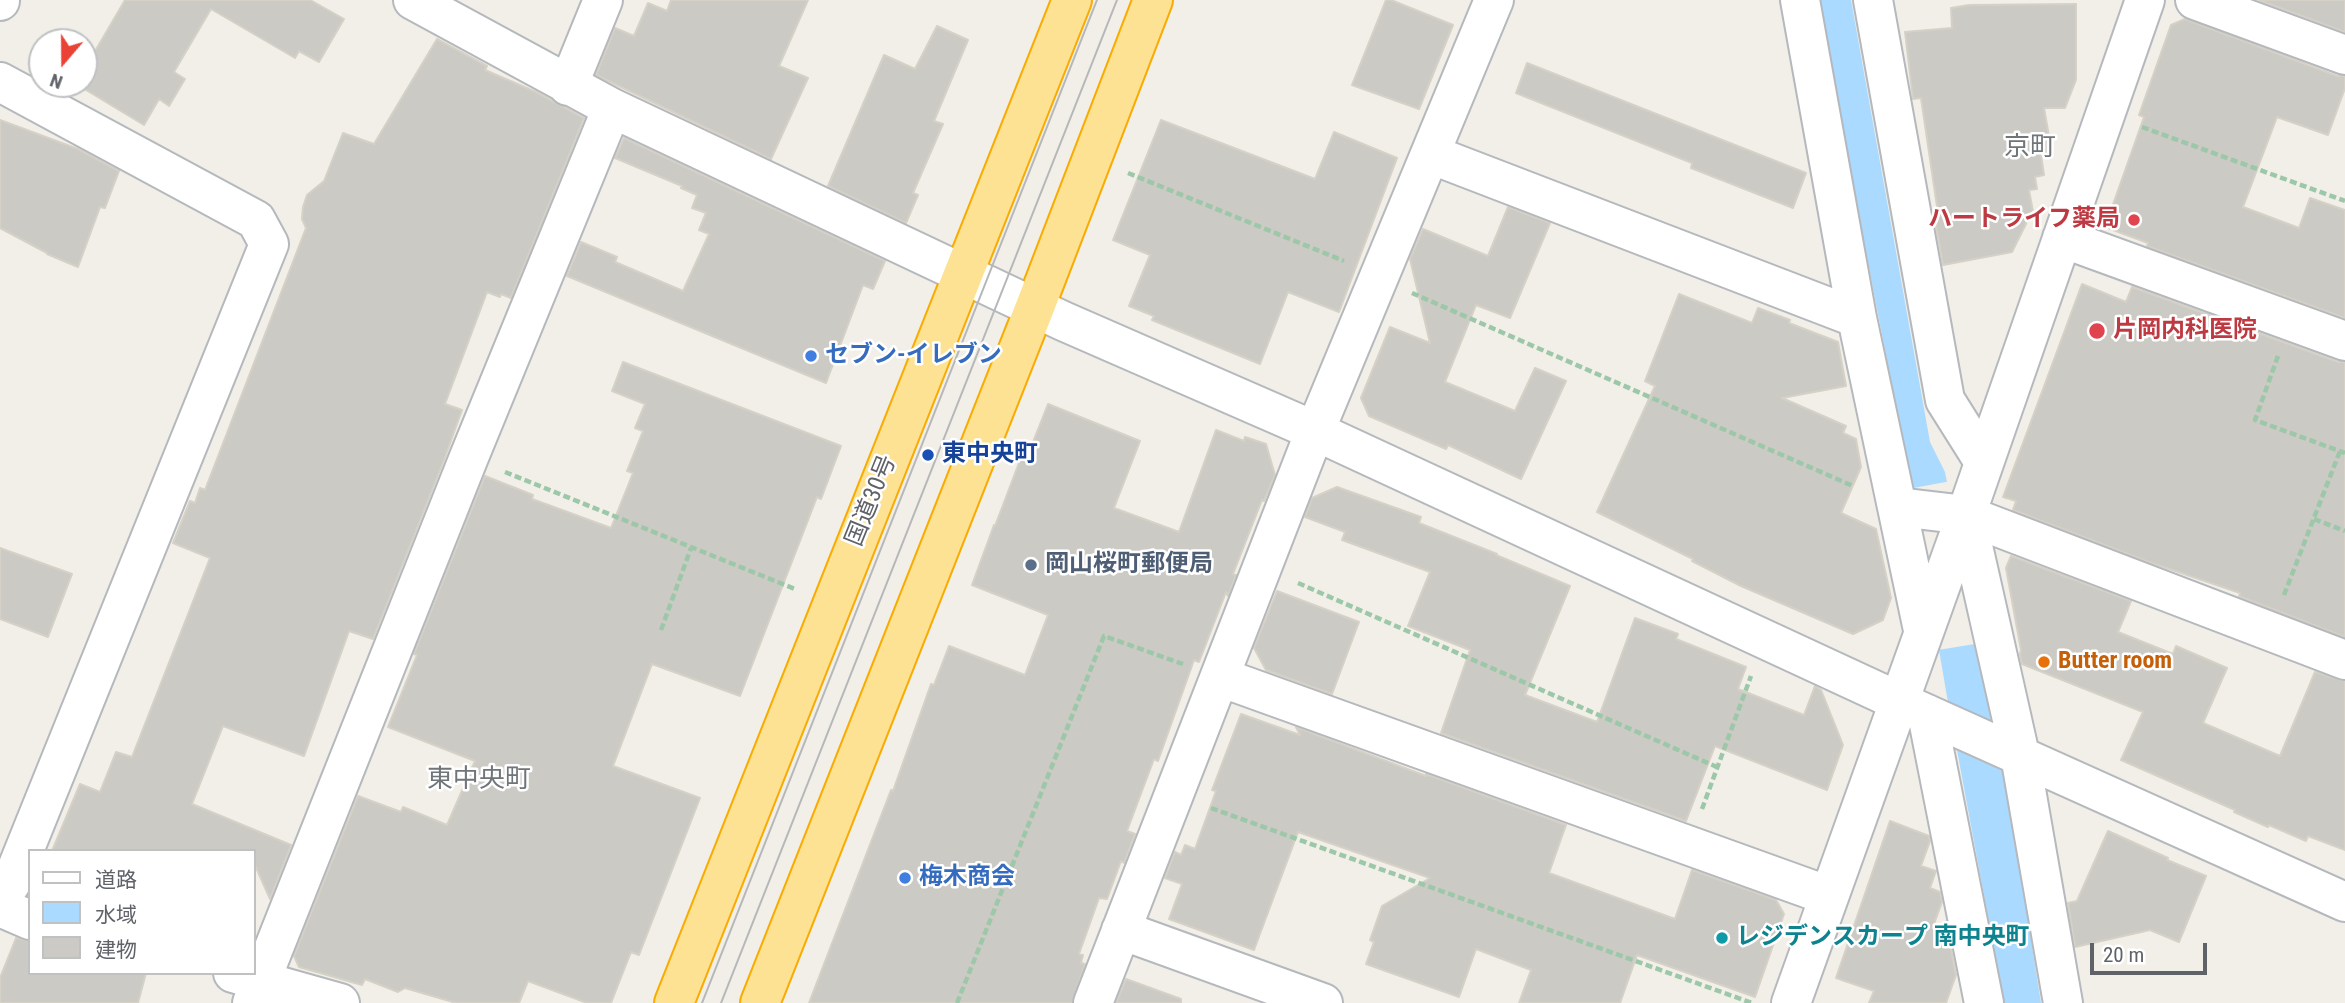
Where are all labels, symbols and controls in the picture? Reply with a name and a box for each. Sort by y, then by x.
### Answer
north arrow [28,28,98,98]
text: N [47,69,66,94]
district label: 京町 [2004,132,2056,164]
place label: ハートライフ薬局 [1928,206,2120,234]
marker: ハートライフ薬局 [2126,212,2142,228]
place label: 片岡内科医院 [2113,317,2257,345]
marker: 片岡内科医院 [2087,321,2107,341]
place label: セブン-イレブン [825,342,1002,370]
marker: セブン-イレブン [803,348,819,364]
place label: 東中央町 [942,441,1038,469]
marker: 東中央町 [920,447,936,463]
street label: 国道30号 [841,451,903,551]
place label: 岡山桜町郵便局 [1045,551,1213,579]
marker: 岡山桜町郵便局 [1023,557,1039,573]
place label: Butter room [2058,648,2172,676]
marker: Butter room [2036,654,2052,670]
district label: 東中央町 [427,764,531,796]
legend [28,849,256,975]
place label: 梅木商会 [919,864,1015,892]
text: 道路 [95,868,137,892]
marker: 梅木商会 [897,870,913,886]
text: 水域 [95,903,137,927]
place label: レジデンスカープ 南中央町 [1736,924,2030,952]
marker: レジデンスカープ 南中央町 [1714,930,1730,946]
scale bar [2093,930,2210,974]
text: 建物 [95,938,137,962]
text: 20 m [2103,943,2144,967]

